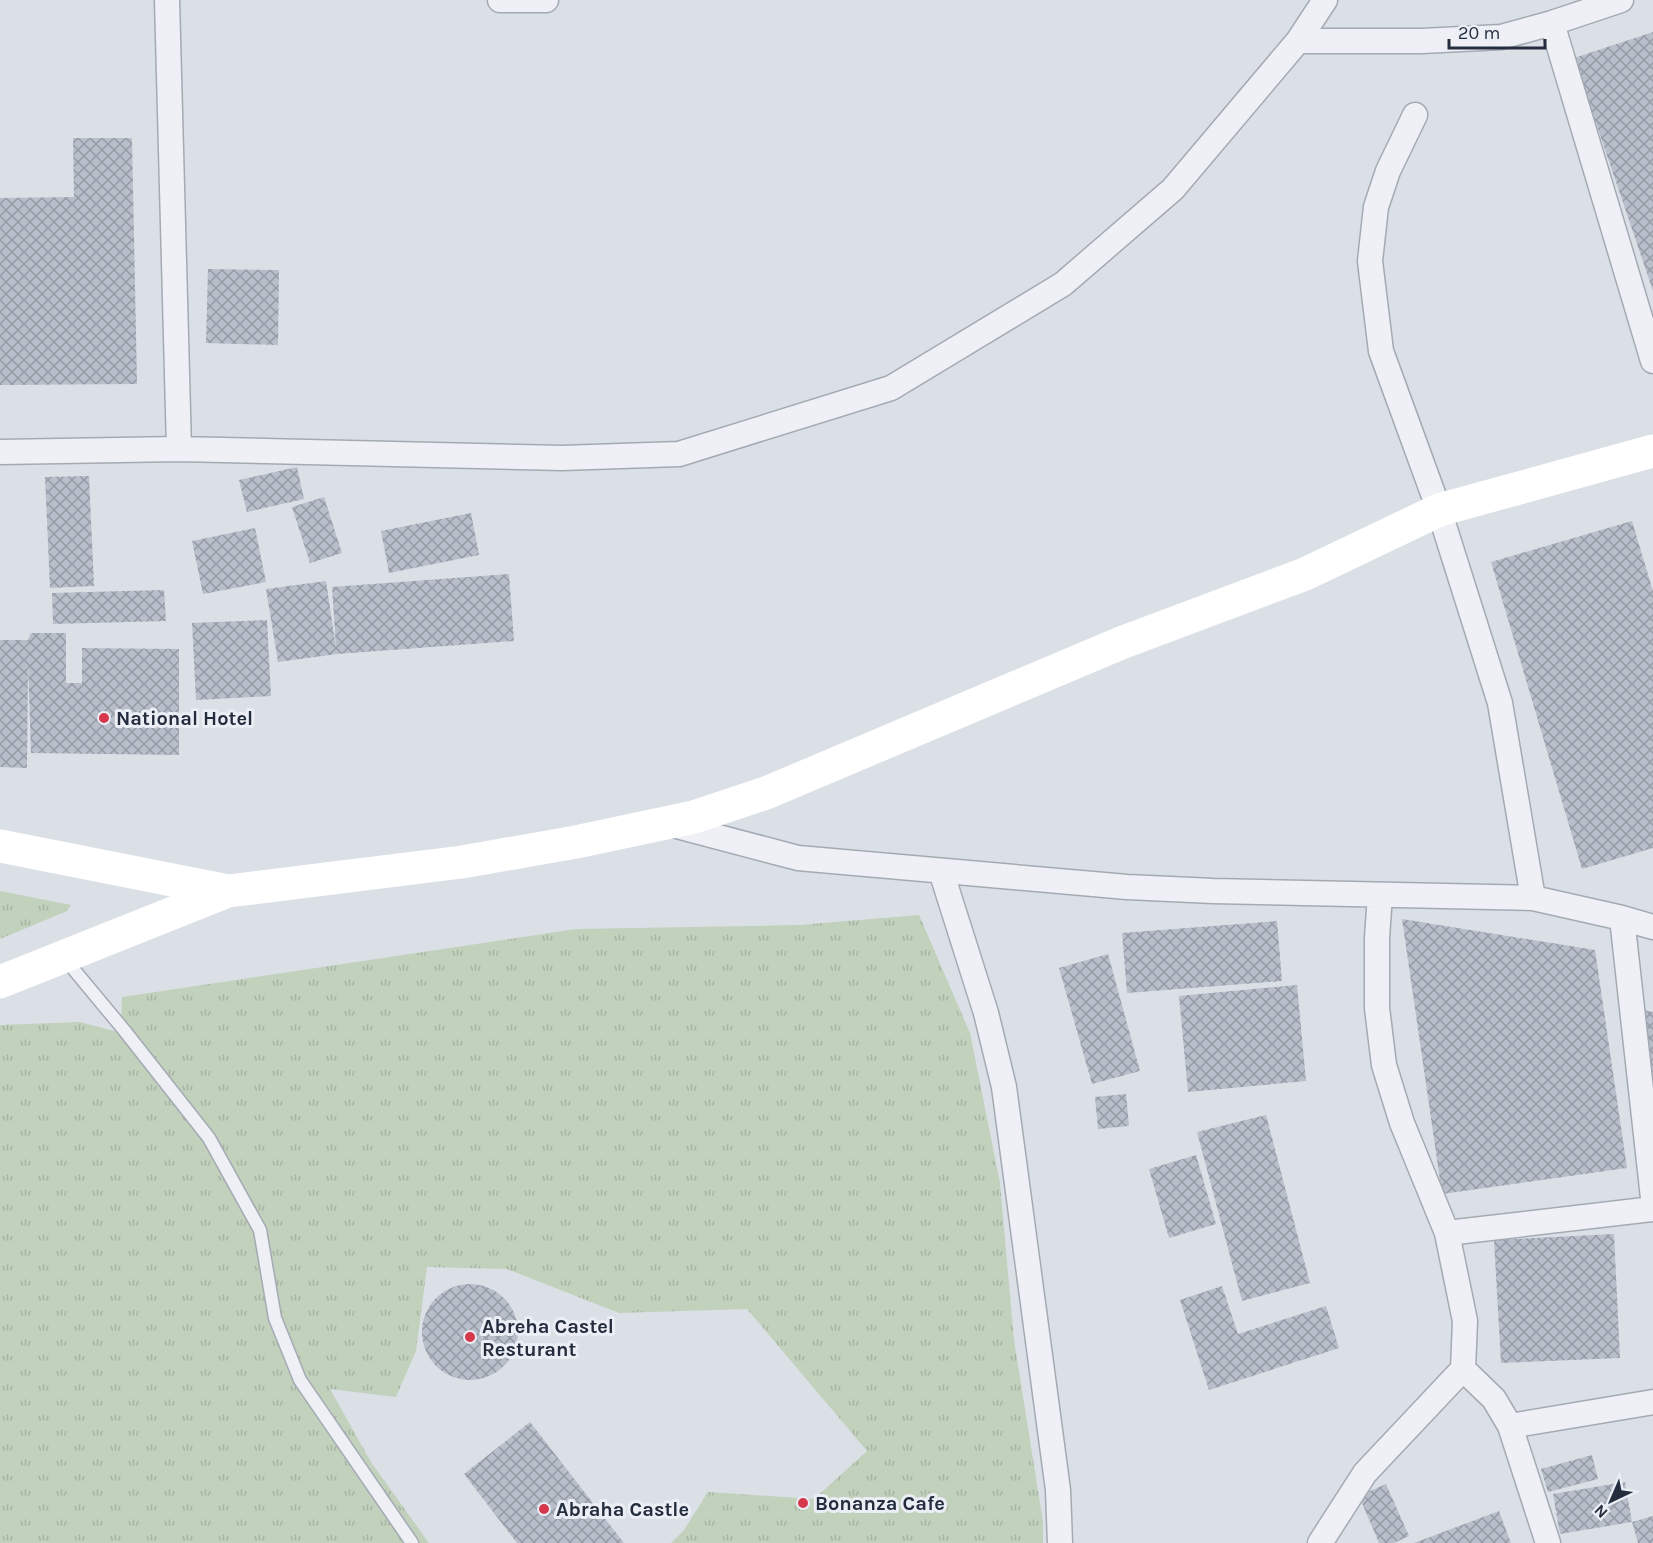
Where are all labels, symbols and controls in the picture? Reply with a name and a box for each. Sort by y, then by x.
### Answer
scale bar [1449,12,1545,50]
text: 20 m [1458,22,1500,44]
place label: National Hotel [116,707,253,730]
marker: National Hotel [97,711,111,725]
place label: Abreha Castel Resturant [482,1315,614,1361]
marker: Abreha Castel Resturant [463,1330,477,1344]
north arrow [1581,1471,1641,1531]
place label: Bonanza Cafe [815,1492,945,1515]
marker: Bonanza Cafe [796,1496,810,1510]
place label: Abraha Castle [556,1498,689,1521]
text: N [1590,1501,1612,1522]
marker: Abraha Castle [537,1502,551,1516]

